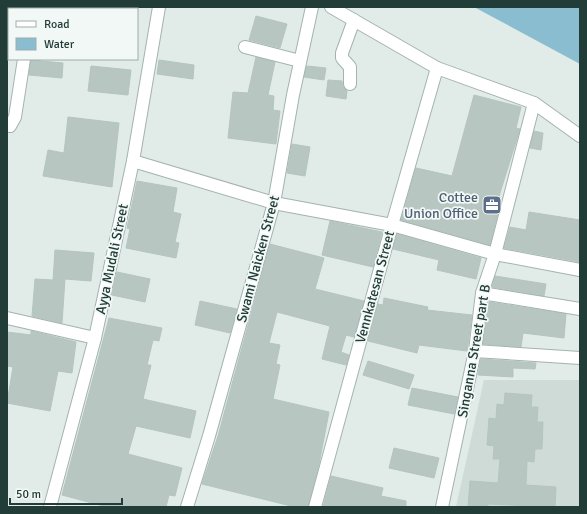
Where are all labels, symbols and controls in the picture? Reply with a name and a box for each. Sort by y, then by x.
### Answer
legend [8,8,138,60]
text: Road [44,17,70,32]
text: Water [44,37,75,52]
place label: Cottee Union Office [404,189,478,222]
street label: Swami Naicken Street [233,194,283,324]
office icon: Cottee Union Office [481,194,503,216]
street label: Ayya Mudali Street [92,202,132,316]
street label: Vennkatesan Street [352,229,398,345]
street label: Singanna Street part B [454,283,494,419]
scale bar [10,480,122,506]
text: 50 m [16,487,41,502]

